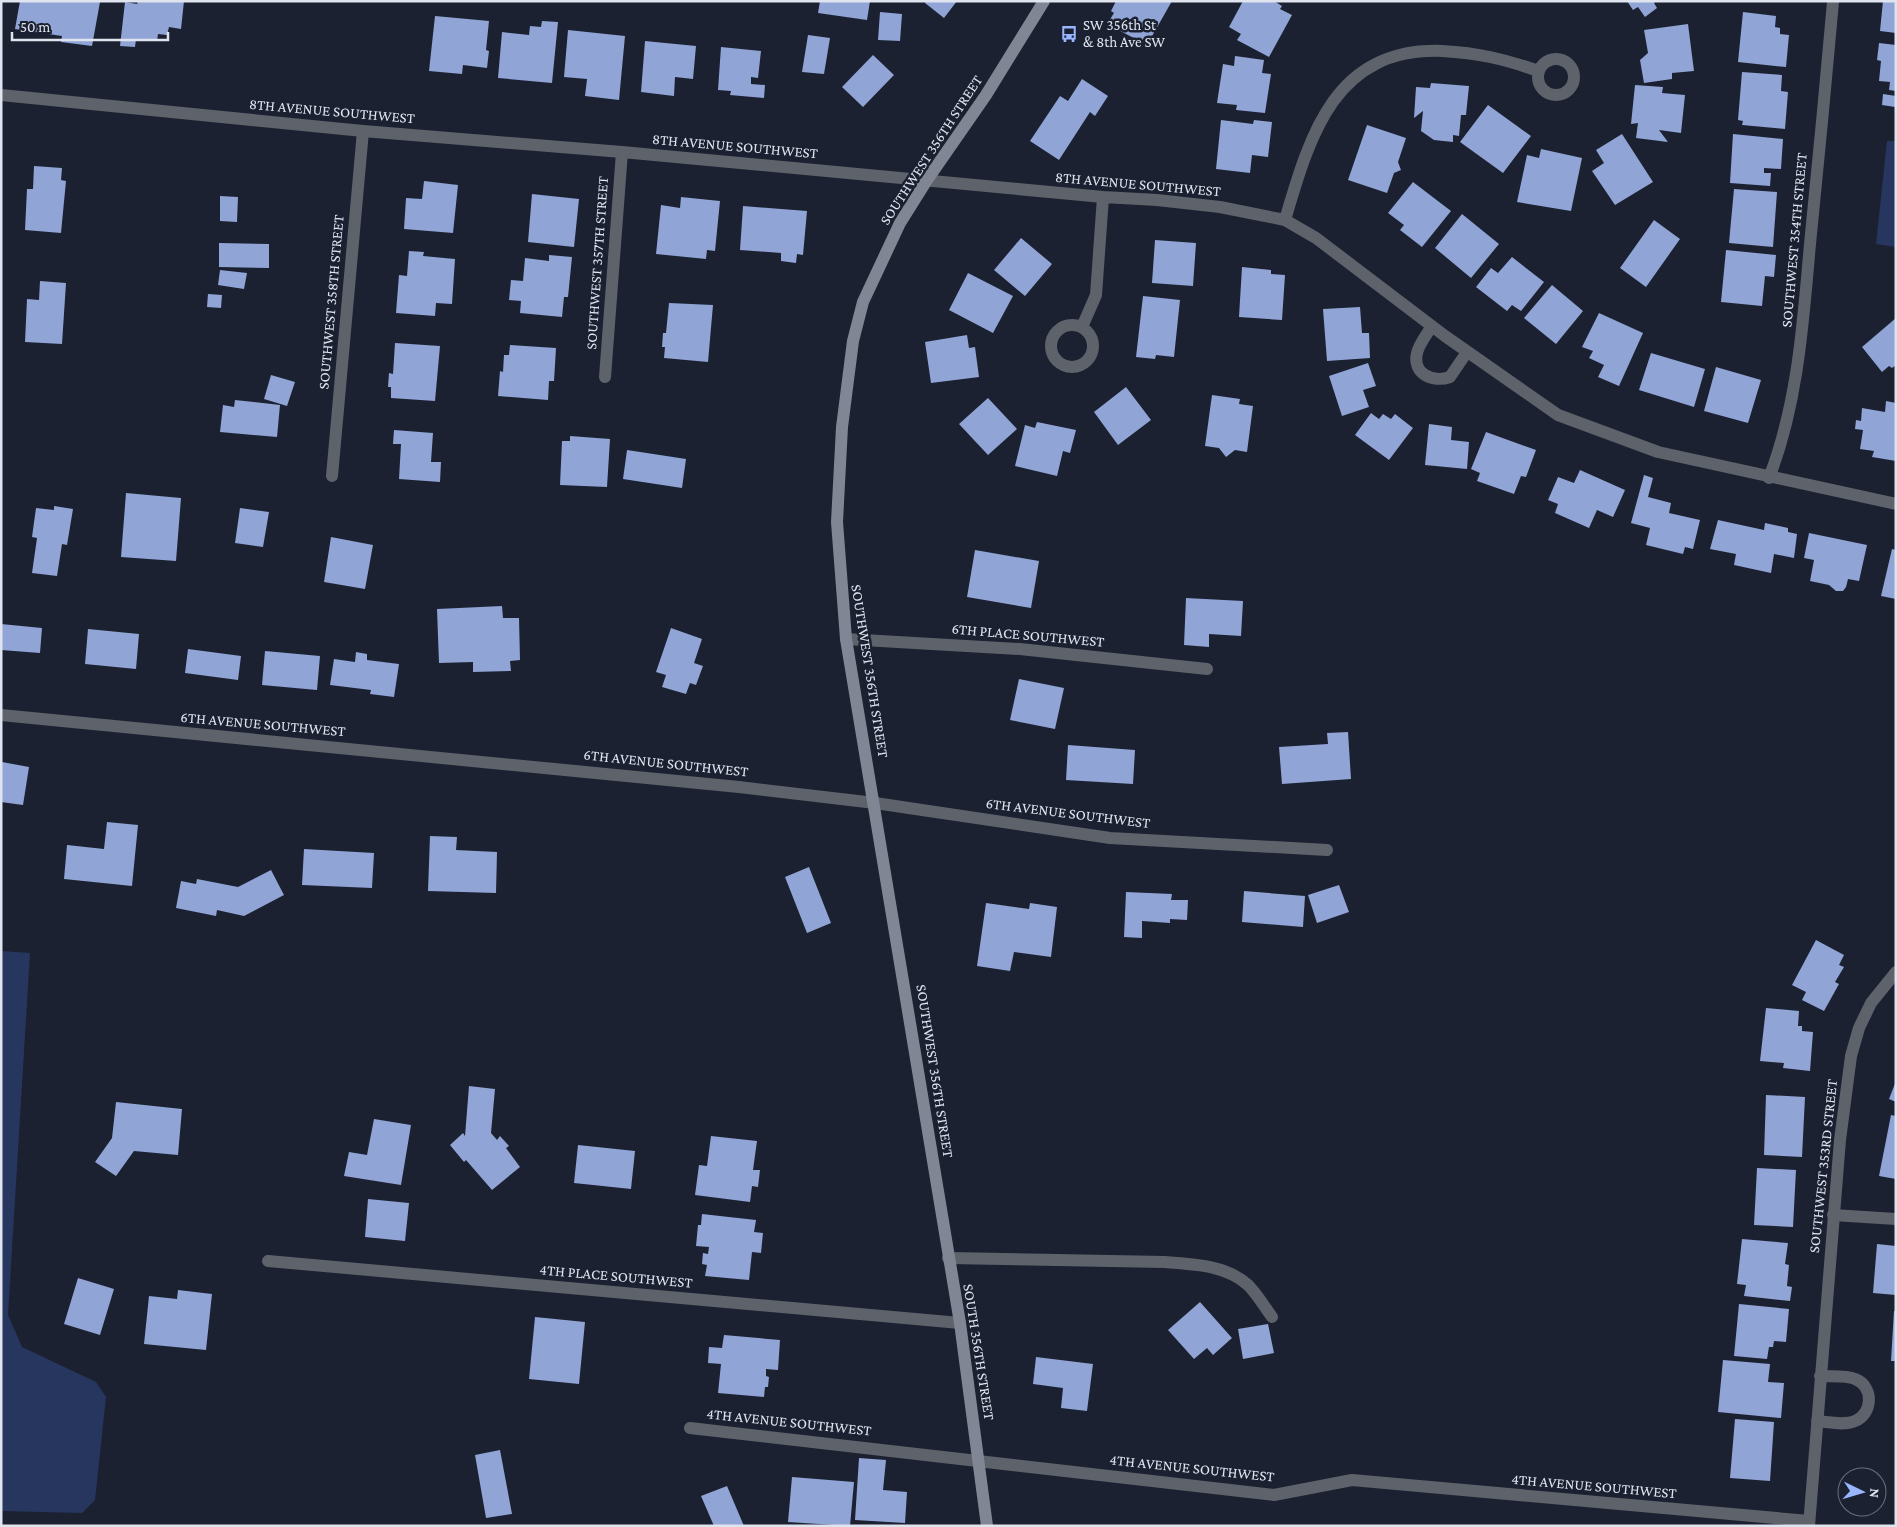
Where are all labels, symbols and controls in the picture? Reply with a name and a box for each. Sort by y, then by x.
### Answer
scale bar [12,10,169,42]
place label: SW 356th St & 8th Ave SW [1083,17,1165,50]
text: 50 m [20,19,50,35]
bus stop icon: SW 356th St & 8th Ave SW [1059,24,1079,44]
street label: SOUTHWEST 356TH STREET [877,72,985,228]
street label: 8TH AVENUE SOUTHWEST [249,96,415,126]
street label: 8TH AVENUE SOUTHWEST [652,131,818,161]
street label: SOUTHWEST 354TH STREET [1778,152,1810,328]
street label: 8TH AVENUE SOUTHWEST [1055,169,1221,199]
street label: SOUTHWEST 357TH STREET [583,176,611,350]
street label: SOUTHWEST 358TH STREET [315,214,347,390]
street label: SOUTHWEST 356TH STREET [848,583,892,759]
street label: 6TH PLACE SOUTHWEST [951,620,1105,650]
street label: 6TH AVENUE SOUTHWEST [180,709,346,739]
street label: 6TH AVENUE SOUTHWEST [583,746,749,780]
street label: 6TH AVENUE SOUTHWEST [985,795,1151,831]
street label: SOUTHWEST 356TH STREET [913,983,957,1159]
street label: SOUTHWEST 353RD STREET [1806,1078,1840,1254]
street label: 4TH PLACE SOUTHWEST [539,1261,693,1291]
street label: SOUTH 356TH STREET [960,1283,998,1421]
street label: 4TH AVENUE SOUTHWEST [706,1405,872,1439]
street label: 4TH AVENUE SOUTHWEST [1109,1451,1275,1485]
north arrow [1837,1467,1887,1517]
street label: 4TH AVENUE SOUTHWEST [1511,1471,1677,1501]
text: N [1867,1488,1883,1499]

